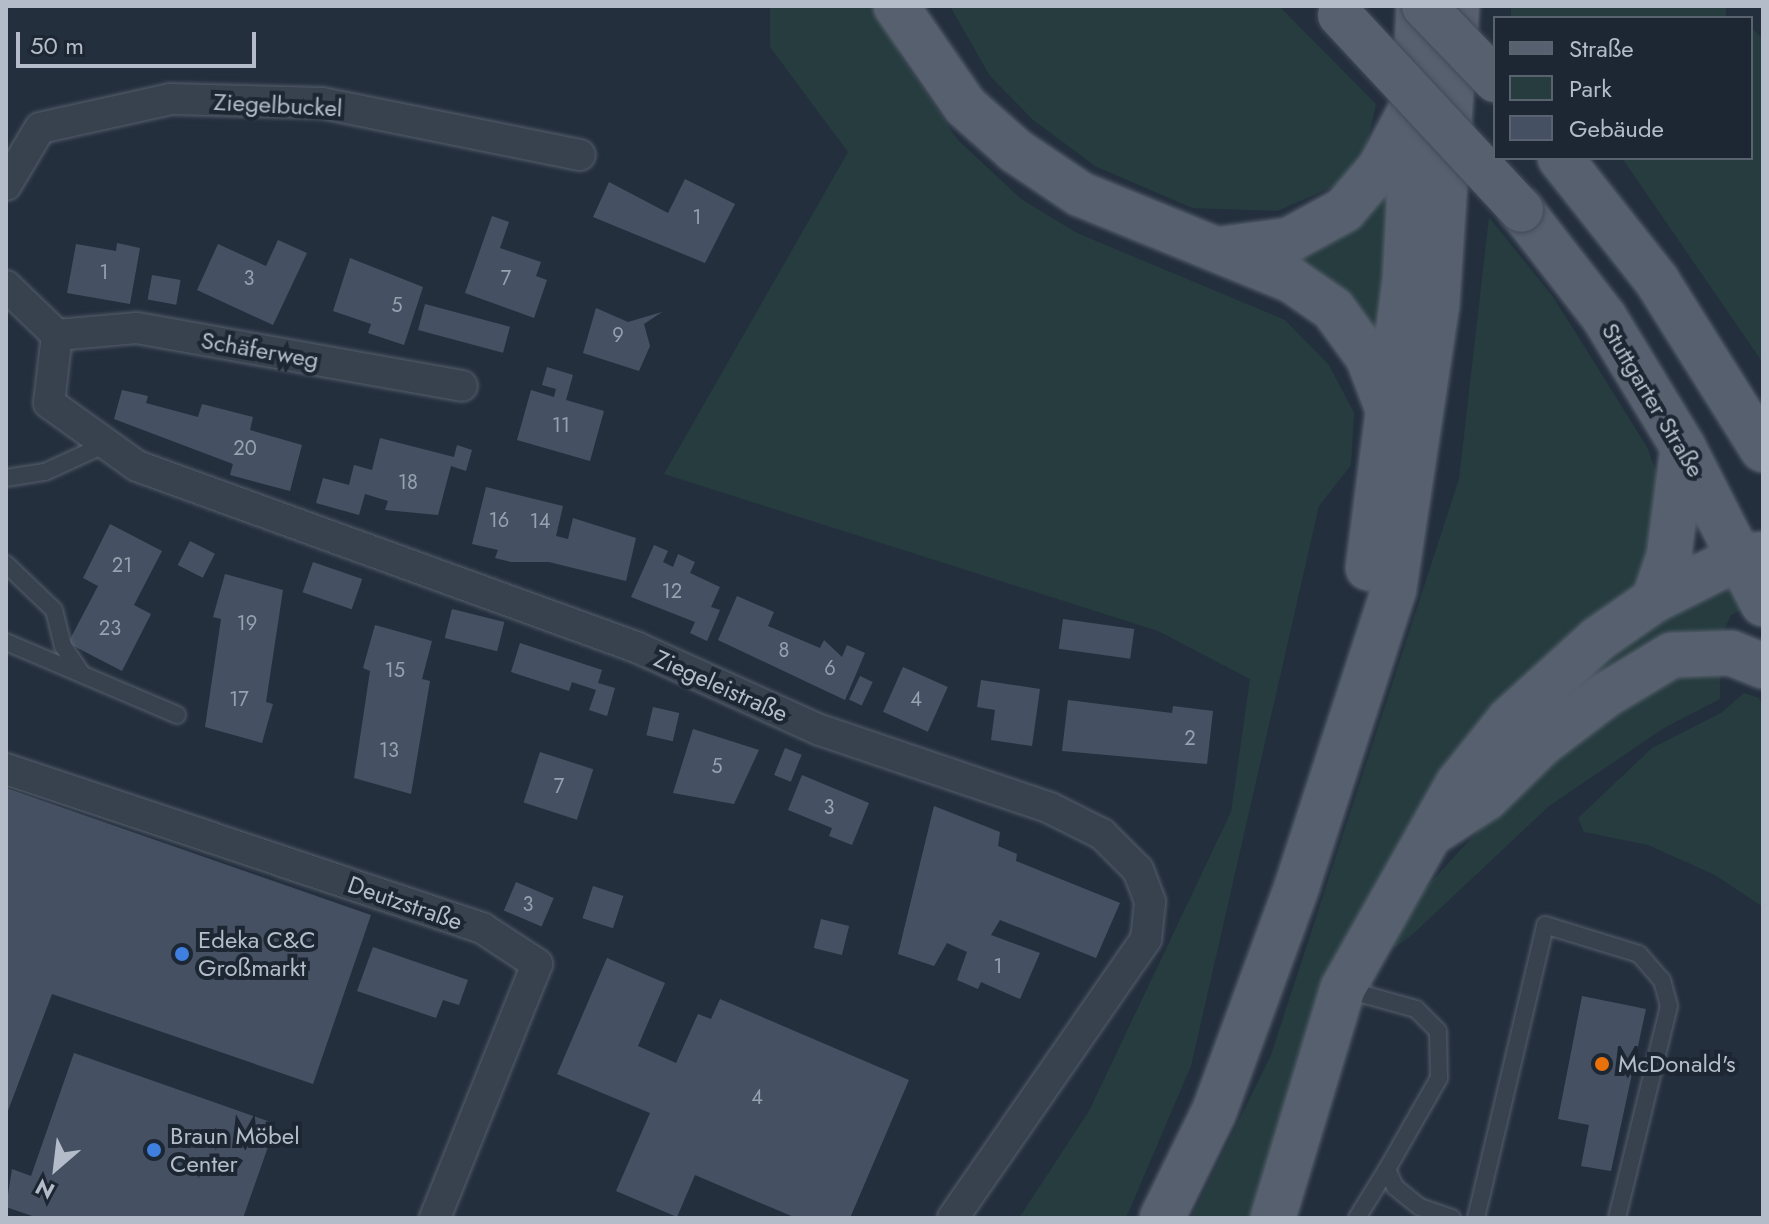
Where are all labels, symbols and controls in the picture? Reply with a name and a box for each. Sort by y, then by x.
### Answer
scale bar [20,16,260,66]
legend [1493,16,1753,160]
text: 50 m [30,28,84,63]
text: Straße [1569,31,1634,66]
text: Park [1569,71,1612,106]
street label: Ziegelbuckel [213,87,343,123]
text: Gebäude [1569,111,1664,146]
house number: 1 [693,205,701,229]
house number: 1 [100,260,108,284]
house number: 3 [244,266,254,290]
house number: 7 [501,266,511,290]
house number: 5 [391,293,403,317]
street label: Stuttgarter Straße [1596,318,1710,482]
house number: 9 [612,323,624,347]
street label: Schäferweg [199,325,321,375]
house number: 11 [552,413,570,437]
house number: 20 [233,436,257,460]
house number: 18 [398,470,418,494]
house number: 16 [489,508,509,532]
house number: 14 [530,509,550,533]
house number: 21 [112,553,132,577]
house number: 12 [662,579,682,603]
house number: 19 [237,611,257,635]
house number: 23 [99,616,121,640]
house number: 8 [779,638,789,662]
street label: Ziegeleistraße [650,644,792,728]
house number: 6 [824,656,836,680]
house number: 15 [385,658,405,682]
house number: 17 [229,687,249,711]
house number: 4 [910,687,922,711]
house number: 2 [1184,726,1196,750]
house number: 13 [379,738,399,762]
house number: 5 [711,754,723,778]
house number: 7 [554,774,564,798]
house number: 3 [824,795,834,819]
street label: Deutzstraße [344,870,466,936]
house number: 3 [523,892,533,916]
place label: Edeka C&C Großmarkt [198,926,316,982]
marker: Edeka C&C Großmarkt [173,945,191,963]
house number: 1 [994,954,1002,978]
place label: McDonald's [1618,1050,1736,1078]
marker: McDonald's [1593,1055,1611,1073]
house number: 4 [751,1085,763,1109]
place label: Braun Möbel Center [170,1122,300,1178]
north arrow [16,1128,96,1208]
marker: Braun Möbel Center [145,1141,163,1159]
text: N [30,1171,60,1207]

